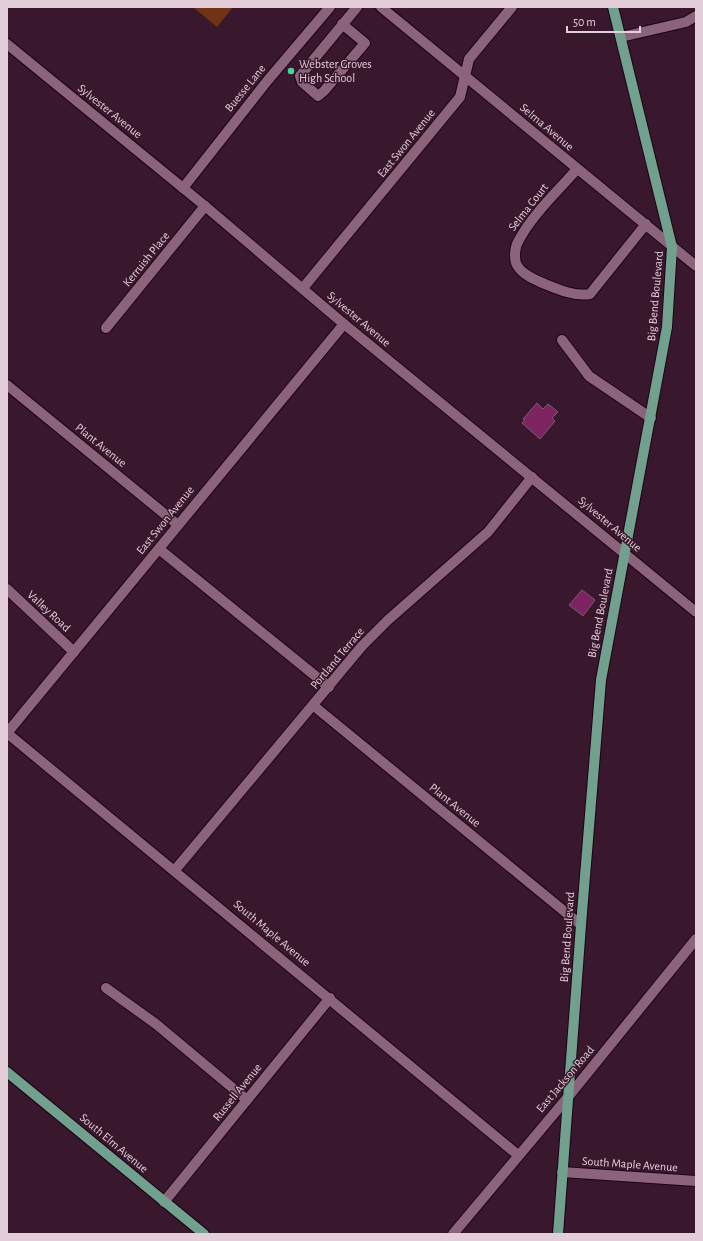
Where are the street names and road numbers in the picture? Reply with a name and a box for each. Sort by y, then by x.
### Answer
street label: Buesse Lane [223,62,267,114]
street label: Sylvester Avenue [75,82,144,141]
street label: Selma Avenue [518,101,576,153]
street label: East Swon Avenue [375,107,437,179]
street label: Selma Court [506,181,550,233]
street label: Kerruish Place [121,230,171,288]
street label: Big Bend Boulevard [645,250,665,342]
street label: Sylvester Avenue [324,289,393,350]
street label: Plant Avenue [73,421,129,469]
street label: East Swon Avenue [134,484,196,556]
street label: Sylvester Avenue [575,494,644,555]
street label: Big Bend Boulevard [585,567,615,659]
street label: Valley Road [24,588,73,635]
street label: Portland Terrace [308,625,366,691]
street label: Plant Avenue [427,781,483,829]
street label: Big Bend Boulevard [558,891,576,983]
street label: South Maple Avenue [231,898,313,968]
street label: East Jackson Road [534,1043,596,1115]
street label: Russell Avenue [210,1061,264,1123]
street label: South Elm Avenue [78,1111,150,1175]
street label: South Maple Avenue [582,1155,678,1173]

